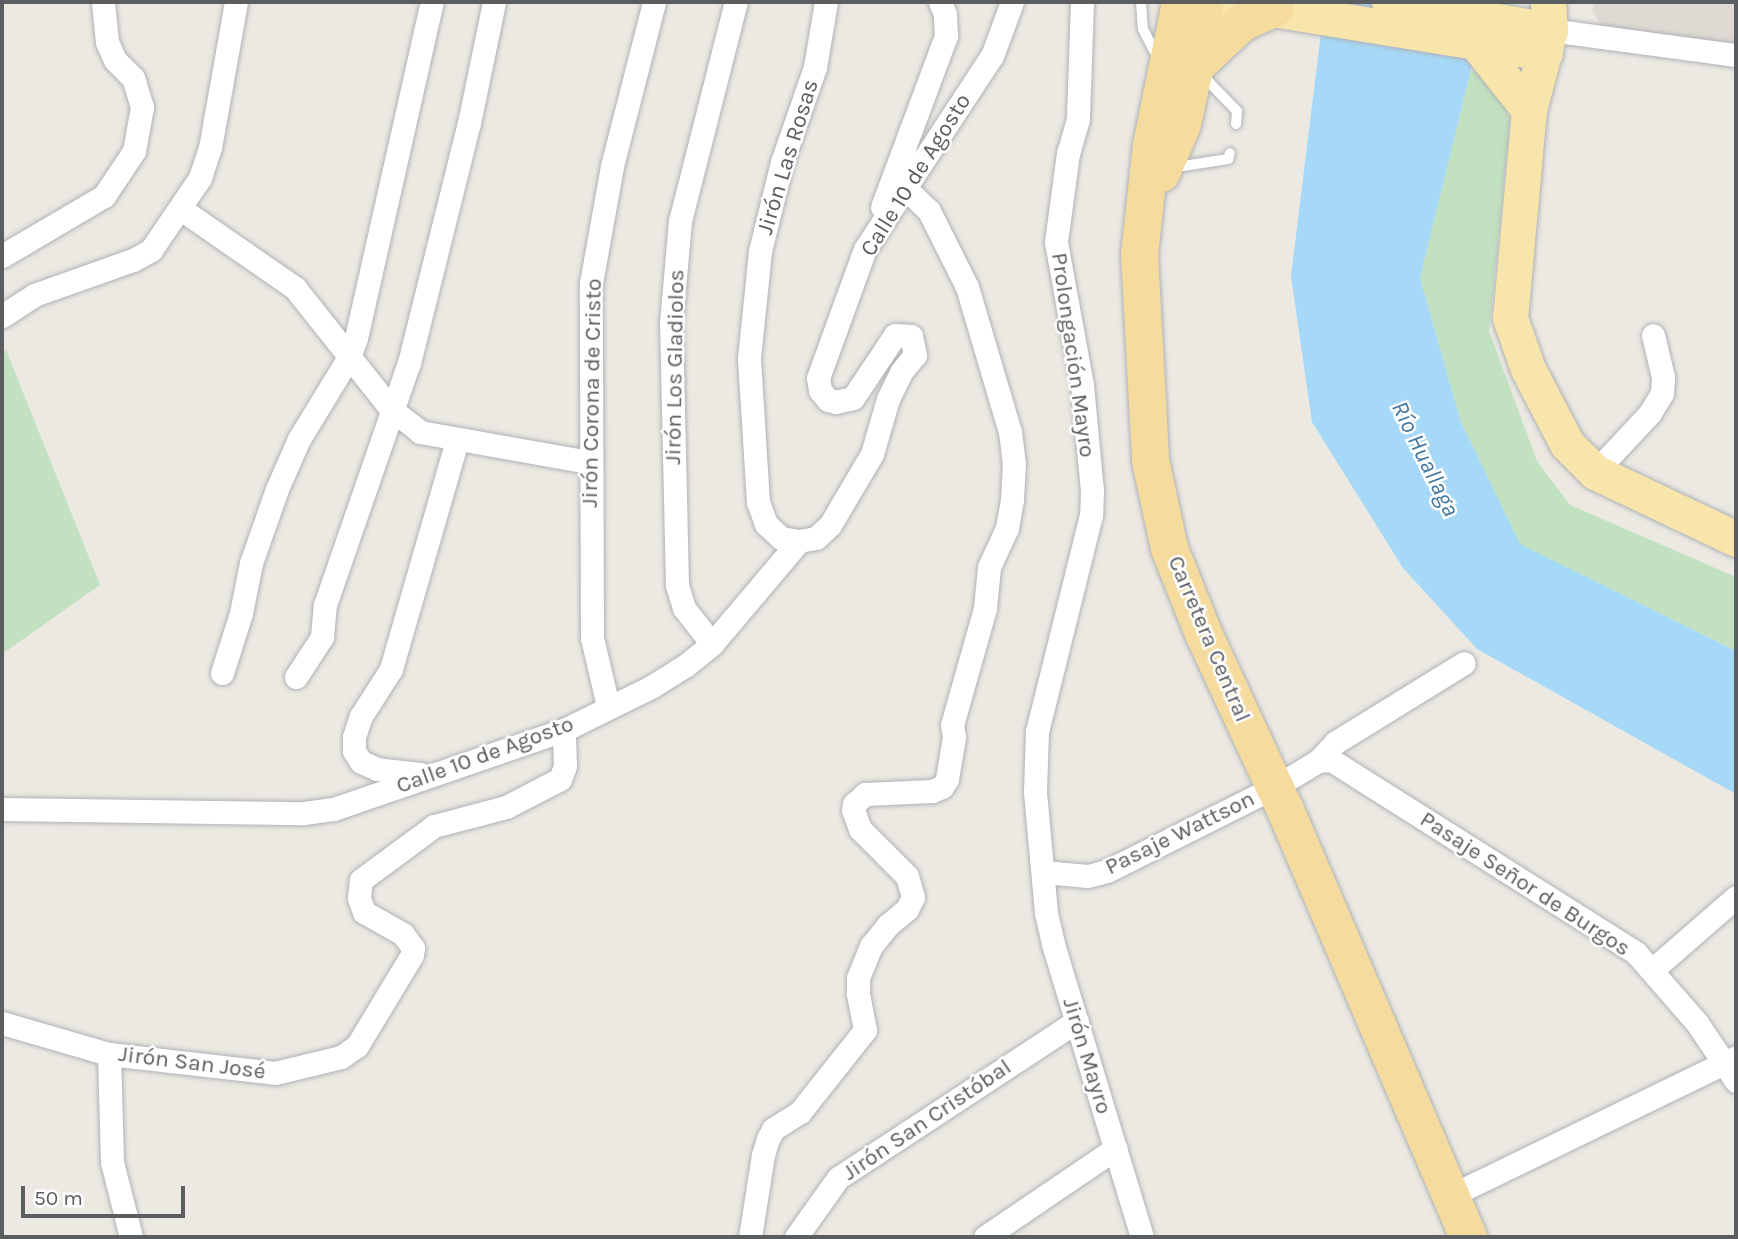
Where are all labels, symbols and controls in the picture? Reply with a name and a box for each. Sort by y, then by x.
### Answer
street label: Jirón Las Rosas [751,76,825,238]
street label: Calle 10 de Agosto [855,89,977,261]
street label: Prolongación Mayro [1045,251,1101,459]
street label: Jirón Los Gladiolos [659,269,691,465]
street label: Jirón Corona de Cristo [576,278,608,508]
water label: Río Huallaga [1385,397,1465,521]
street label: Carretera Central [1162,552,1256,726]
street label: Calle 10 de Agosto [393,710,577,800]
street label: Pasaje Wattson [1101,785,1259,881]
street label: Pasaje Señor de Burgos [1415,806,1635,962]
street label: Jirón Mayro [1056,995,1118,1117]
street label: Jirón San José [117,1040,267,1086]
street label: Jirón San Cristóbal [837,1053,1017,1187]
scale bar [24,1172,189,1216]
text: 50 m [34,1186,83,1210]

